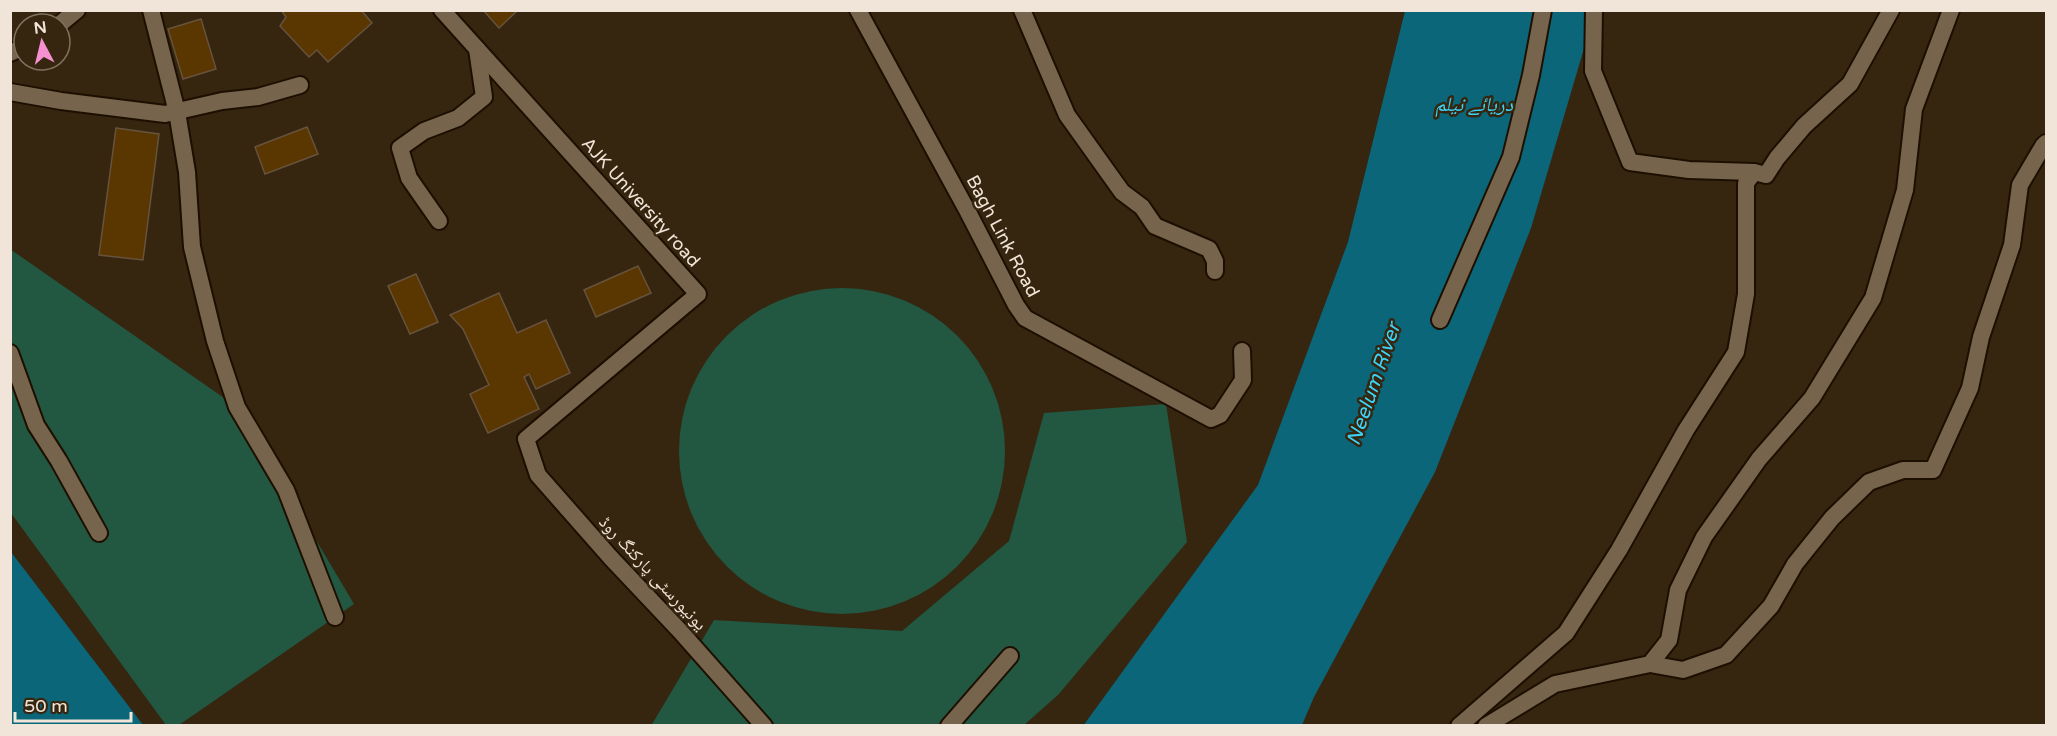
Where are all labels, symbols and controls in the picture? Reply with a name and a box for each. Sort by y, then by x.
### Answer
north arrow [12,12,72,72]
text: N [33,17,48,39]
water label: دریائے نیلم [1435,93,1514,118]
street label: AJK University road [577,133,705,271]
street label: Bagh Link Road [962,171,1044,301]
water label: Neelum River [1342,318,1407,449]
street label: یونیورسٹی پارکنگ روڈ [594,511,712,635]
scale bar [15,685,130,723]
text: 50 m [24,695,68,717]

